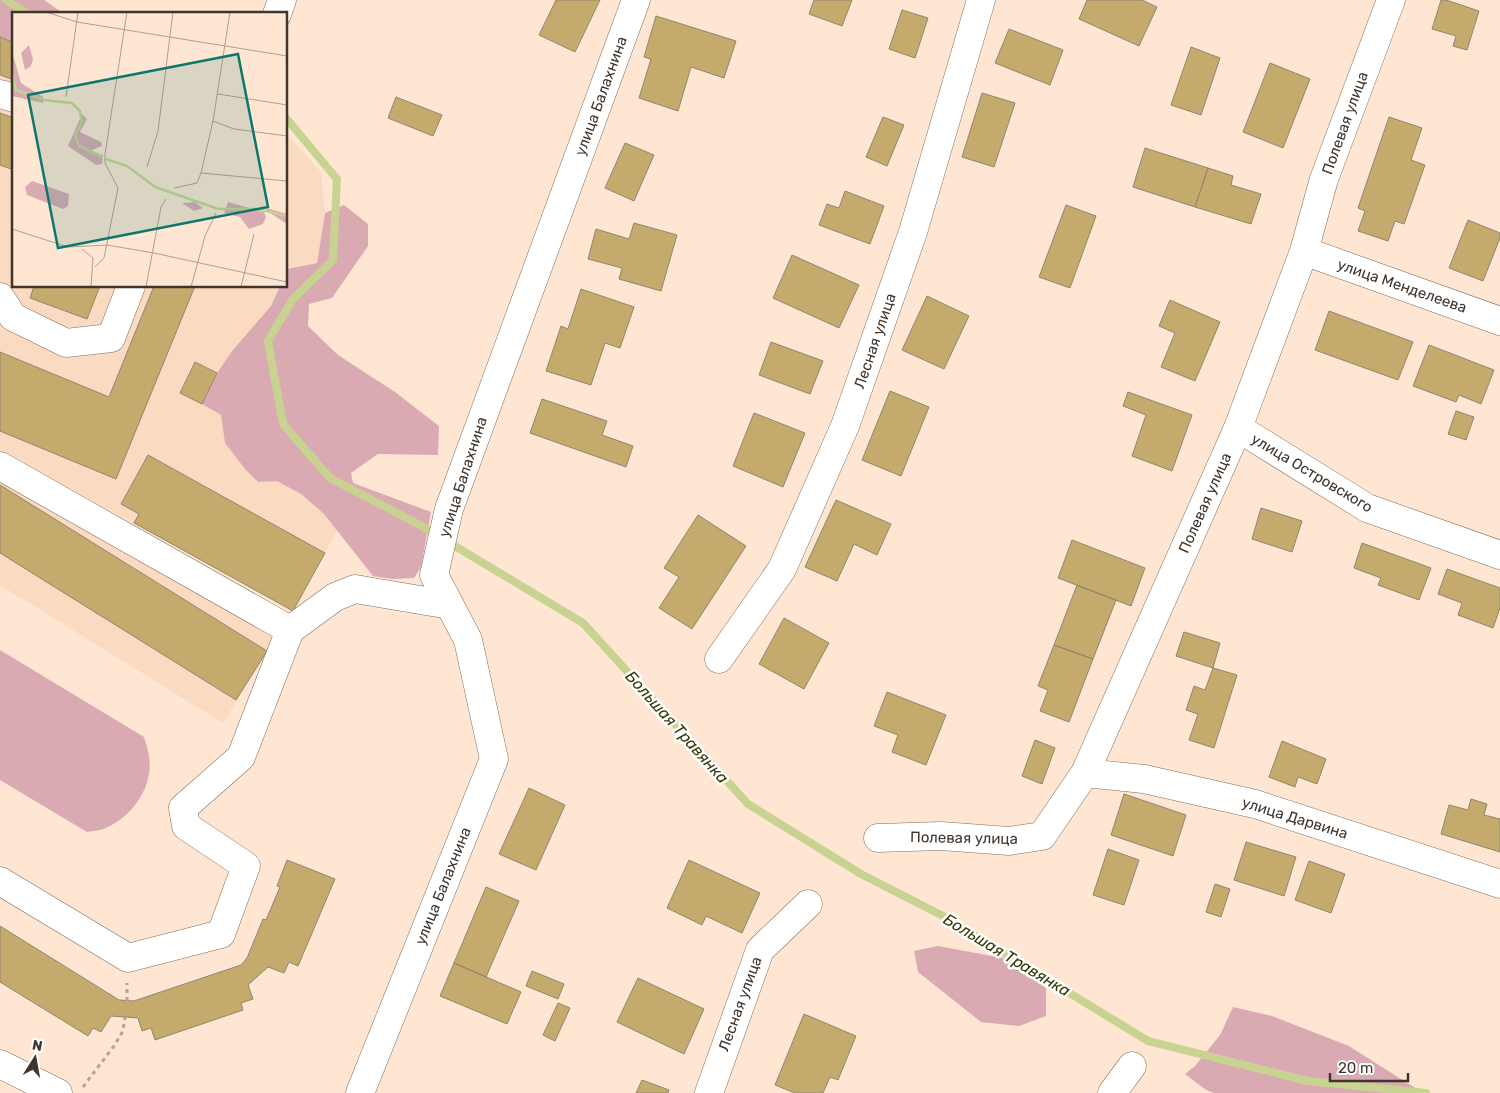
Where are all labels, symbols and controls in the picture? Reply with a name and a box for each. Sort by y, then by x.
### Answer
inset map [12,12,288,288]
street label: улица Балахнина [571,34,631,158]
street label: Полевая улица [1318,69,1372,177]
street label: улица Менделеева [1335,255,1469,317]
street label: Лесная улица [850,291,900,391]
street label: улица Балахнина [435,415,491,539]
street label: улица Островского [1248,430,1376,516]
street label: Полевая улица [1175,450,1235,556]
water label: Большая Травянка [622,667,732,787]
street label: улица Дарвина [1240,793,1350,843]
street label: улица Балахнина [411,824,475,948]
street label: Полевая улица [910,828,1018,848]
water label: Большая Травянка [940,910,1074,1000]
street label: Лесная улица [714,954,766,1054]
north arrow [10,1033,60,1083]
text: N [31,1036,44,1055]
scale bar [1330,1050,1408,1082]
text: 20 m [1338,1059,1373,1077]

